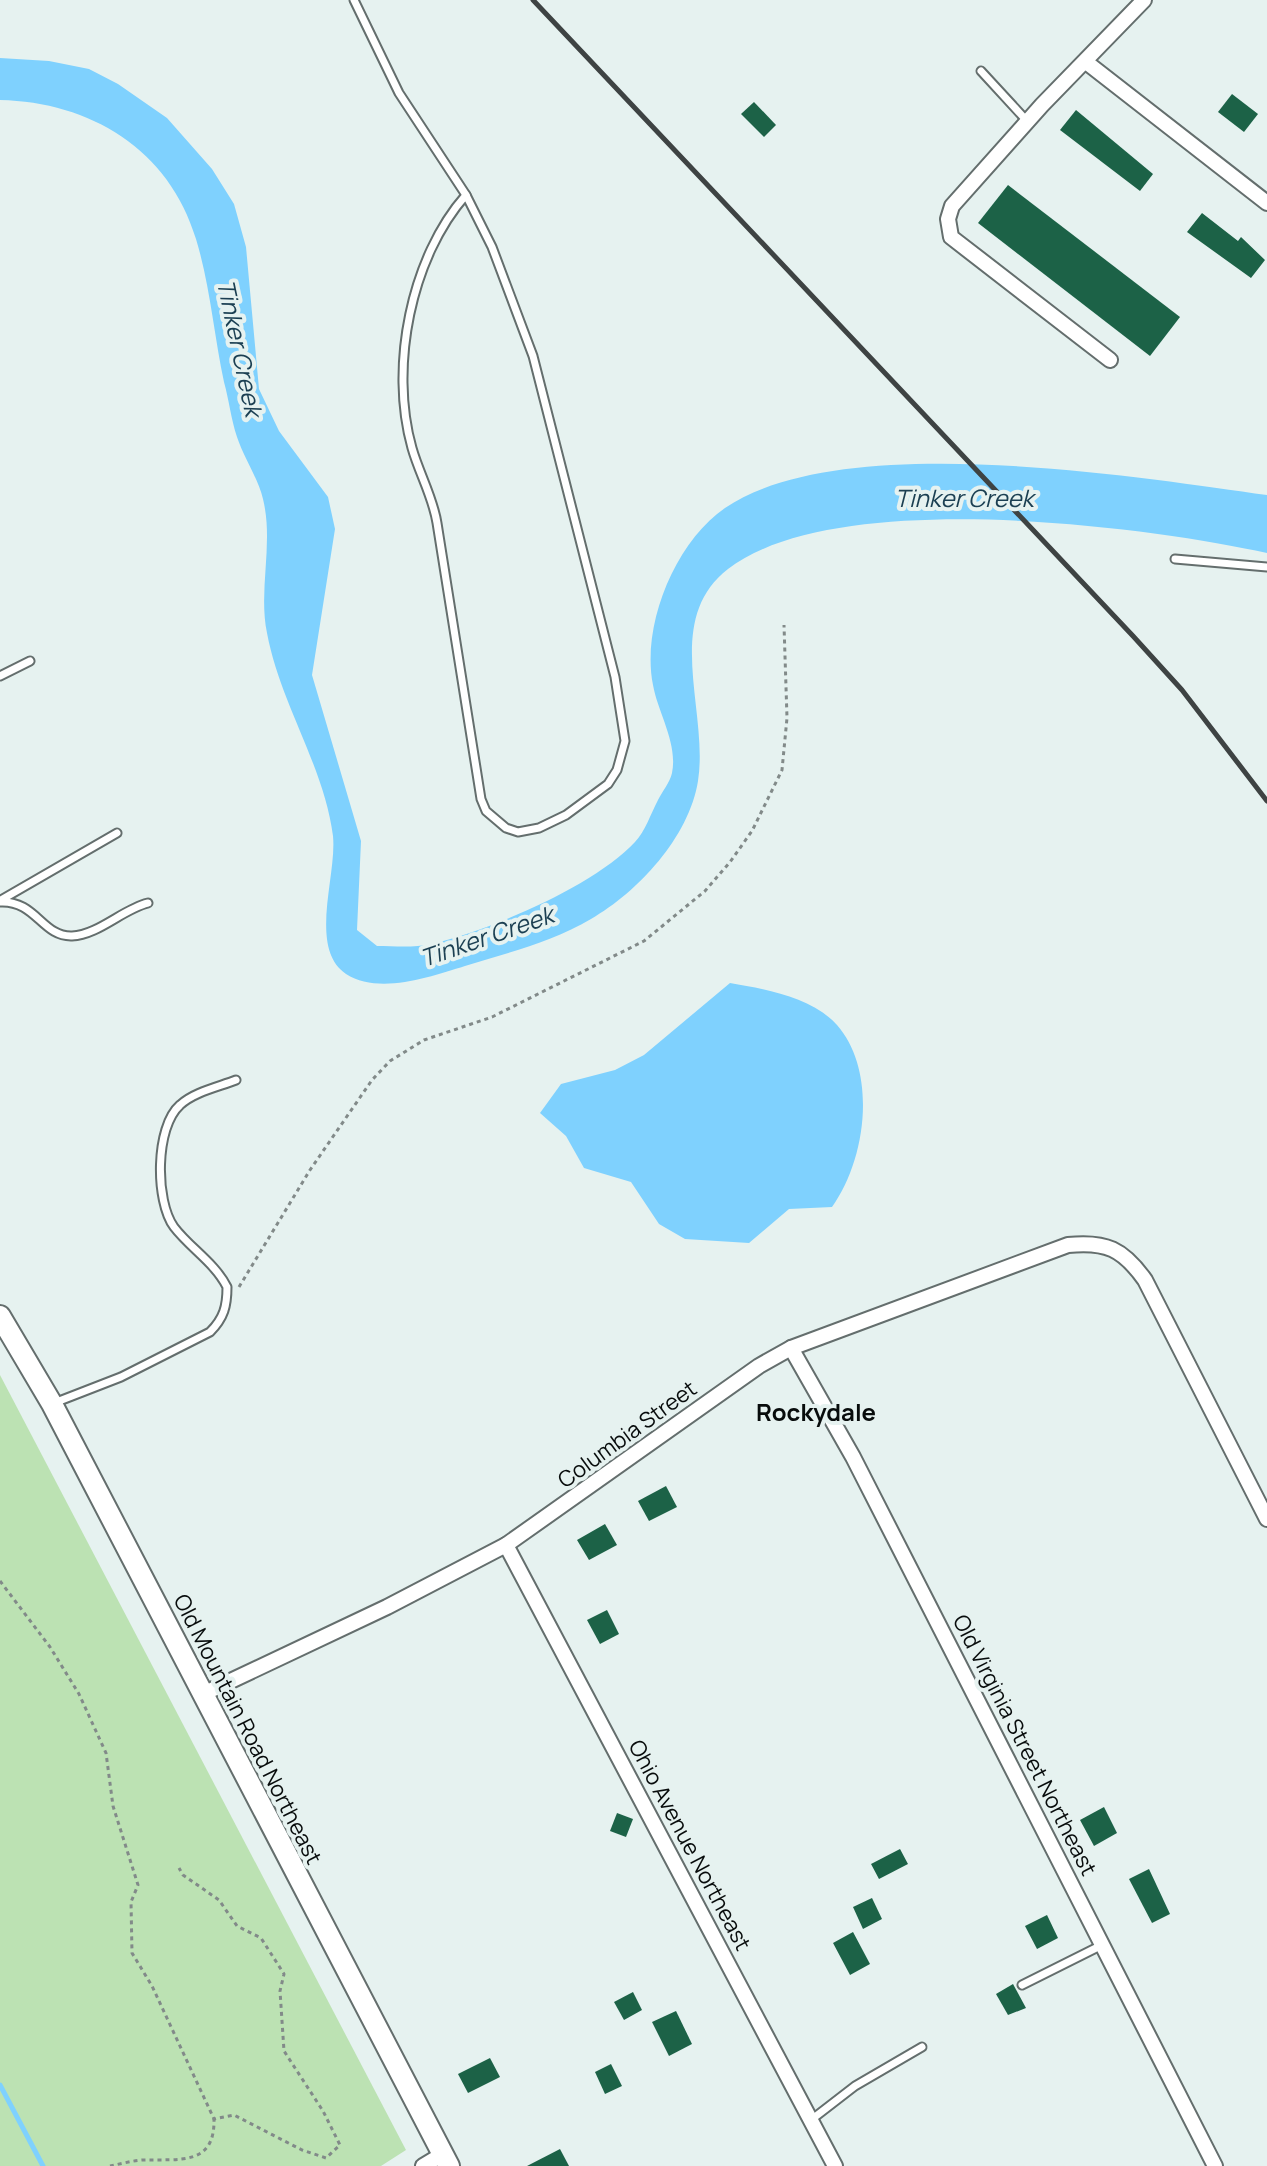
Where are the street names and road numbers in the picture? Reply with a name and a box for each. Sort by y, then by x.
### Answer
street label: Columbia Street [551,1373,703,1495]
street label: Old Mountain Road Northeast [167,1589,329,1869]
street label: Old Virginia Street Northeast [946,1609,1104,1881]
street label: Ohio Avenue Northeast [622,1734,758,1956]

